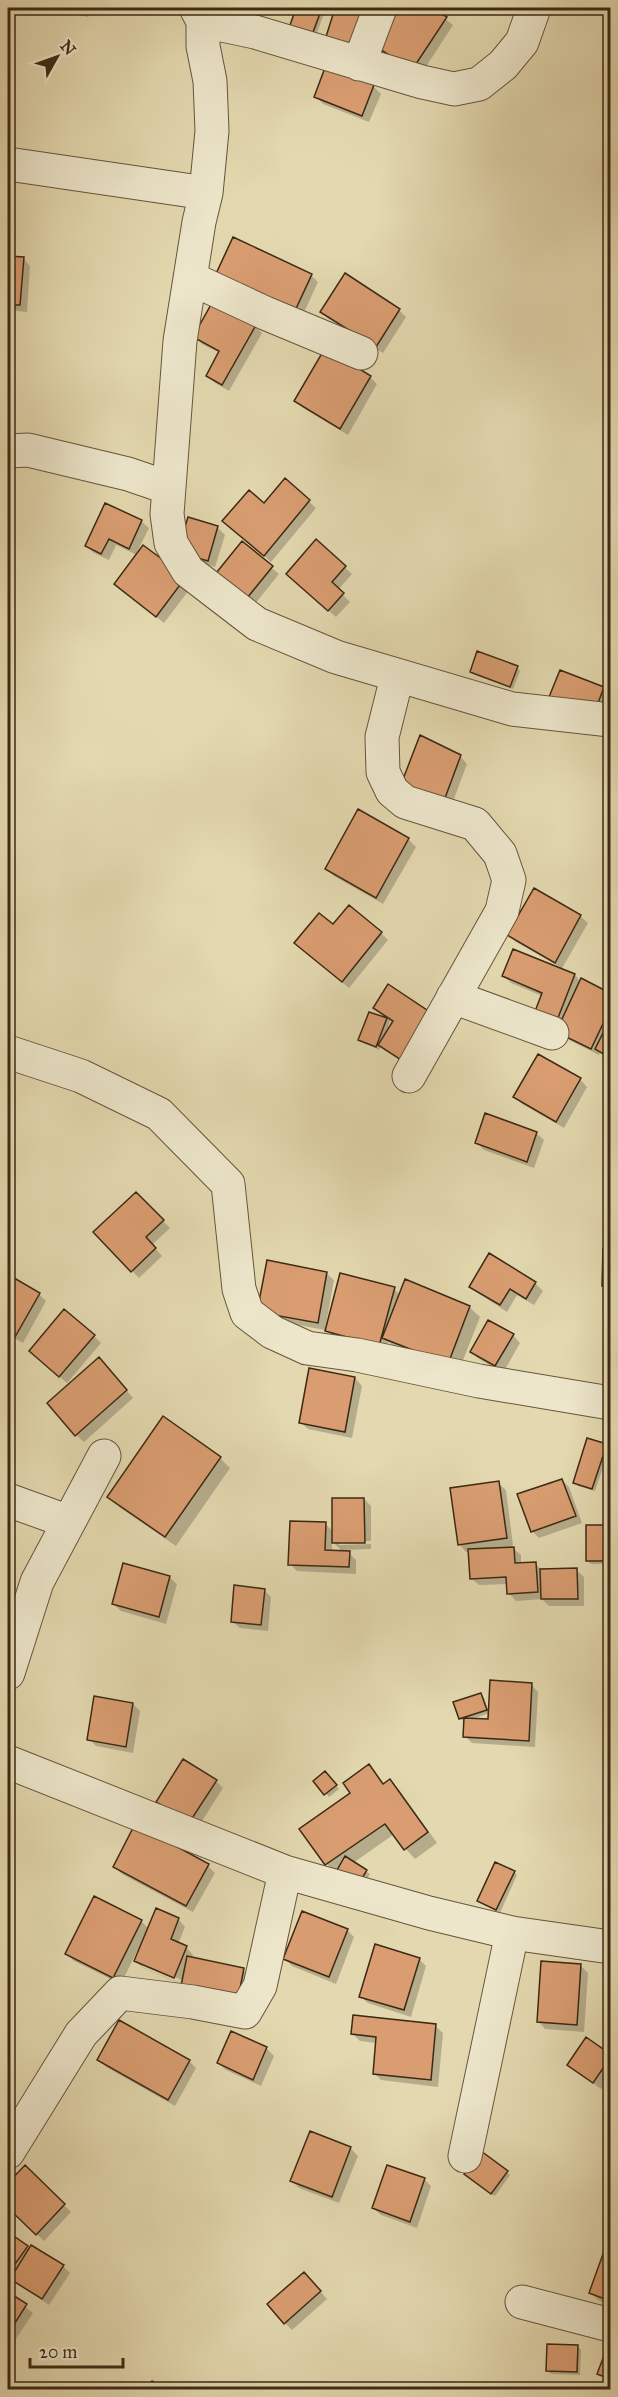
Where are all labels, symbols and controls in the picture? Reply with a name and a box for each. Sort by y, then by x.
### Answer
north arrow [27,27,87,87]
text: N [56,36,80,59]
scale bar [30,2331,123,2369]
text: 20 m [39,2341,77,2363]

